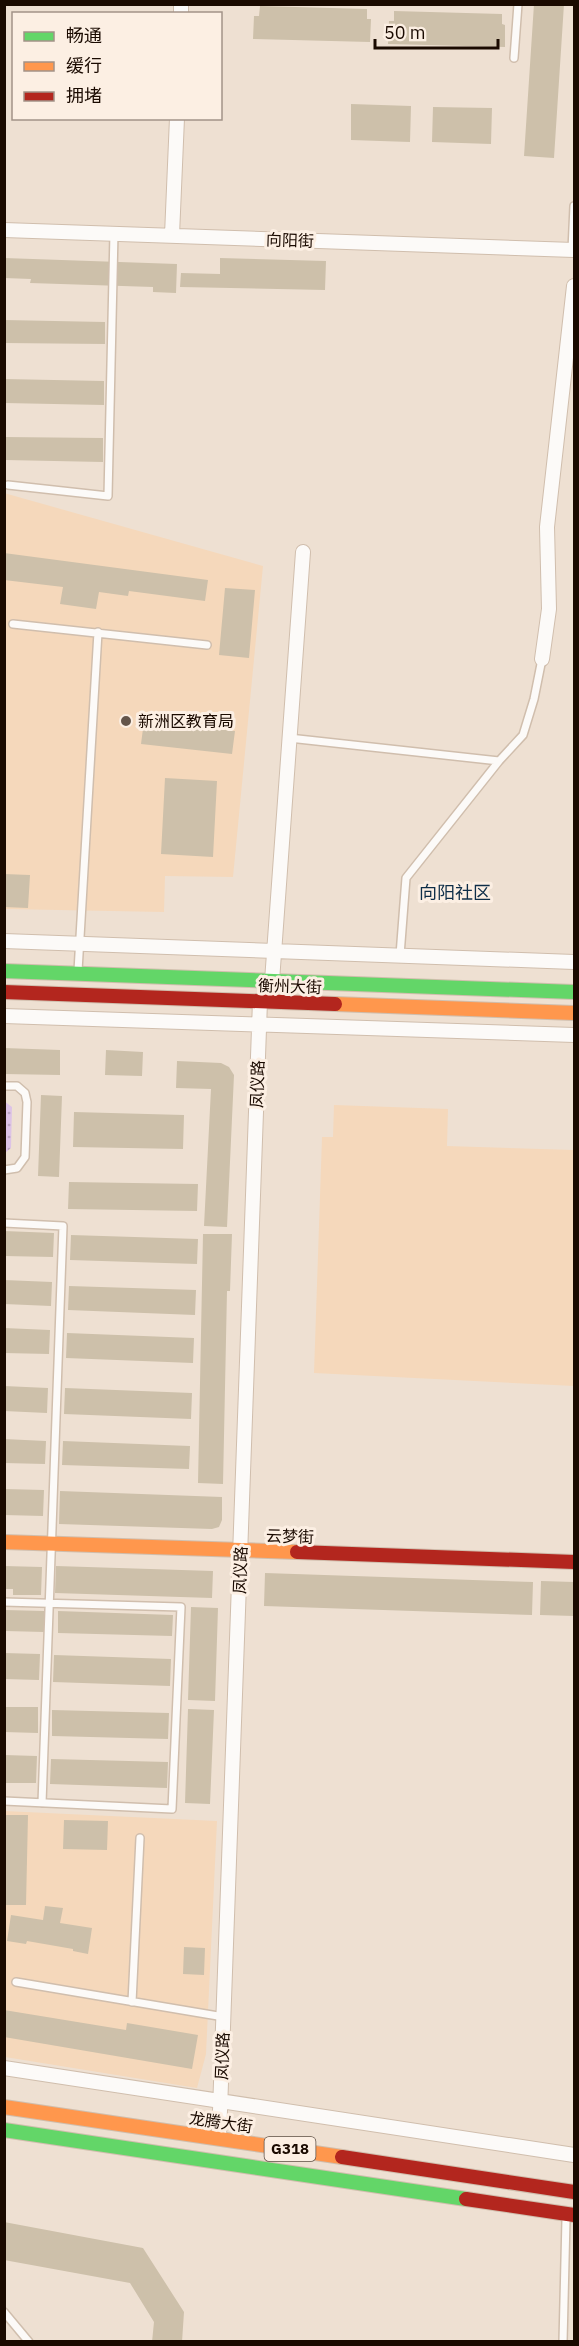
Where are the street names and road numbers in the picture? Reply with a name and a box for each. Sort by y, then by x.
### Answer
street label: 向阳街 [266,229,314,251]
street label: 衡州大街 [258,975,322,997]
street label: 凤仪路 [246,1060,268,1108]
street label: 云梦街 [266,1525,314,1547]
street label: 凤仪路 [229,1546,251,1594]
street label: 凤仪路 [211,2032,233,2080]
street label: 龙腾大街 [188,2108,254,2136]
road number: G318 [264,2137,316,2161]

